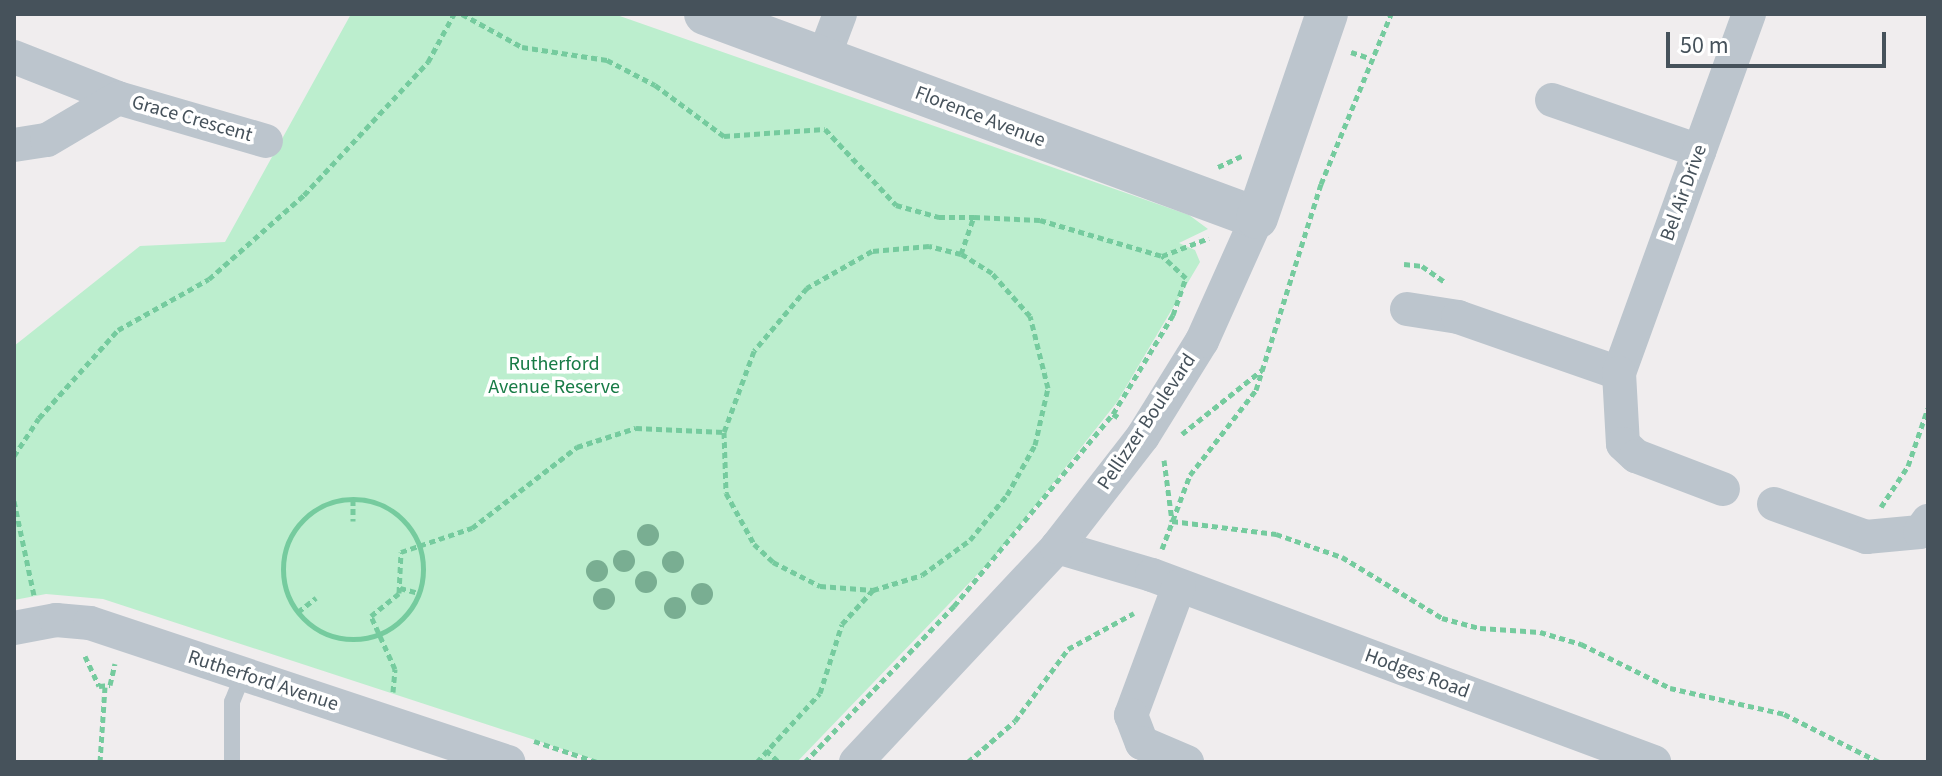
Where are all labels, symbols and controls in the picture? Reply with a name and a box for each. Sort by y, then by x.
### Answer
scale bar [1670,16,1890,66]
text: 50 m [1680,28,1729,63]
street label: Florence Avenue [911,81,1049,153]
street label: Grace Crescent [129,90,255,148]
street label: Bel Air Drive [1655,142,1713,244]
street label: Pellizzer Boulevard [1093,349,1201,495]
park label: Rutherford Avenue Reserve [488,353,620,400]
street label: Hodges Road [1361,644,1473,704]
street label: Rutherford Avenue [185,645,341,717]

